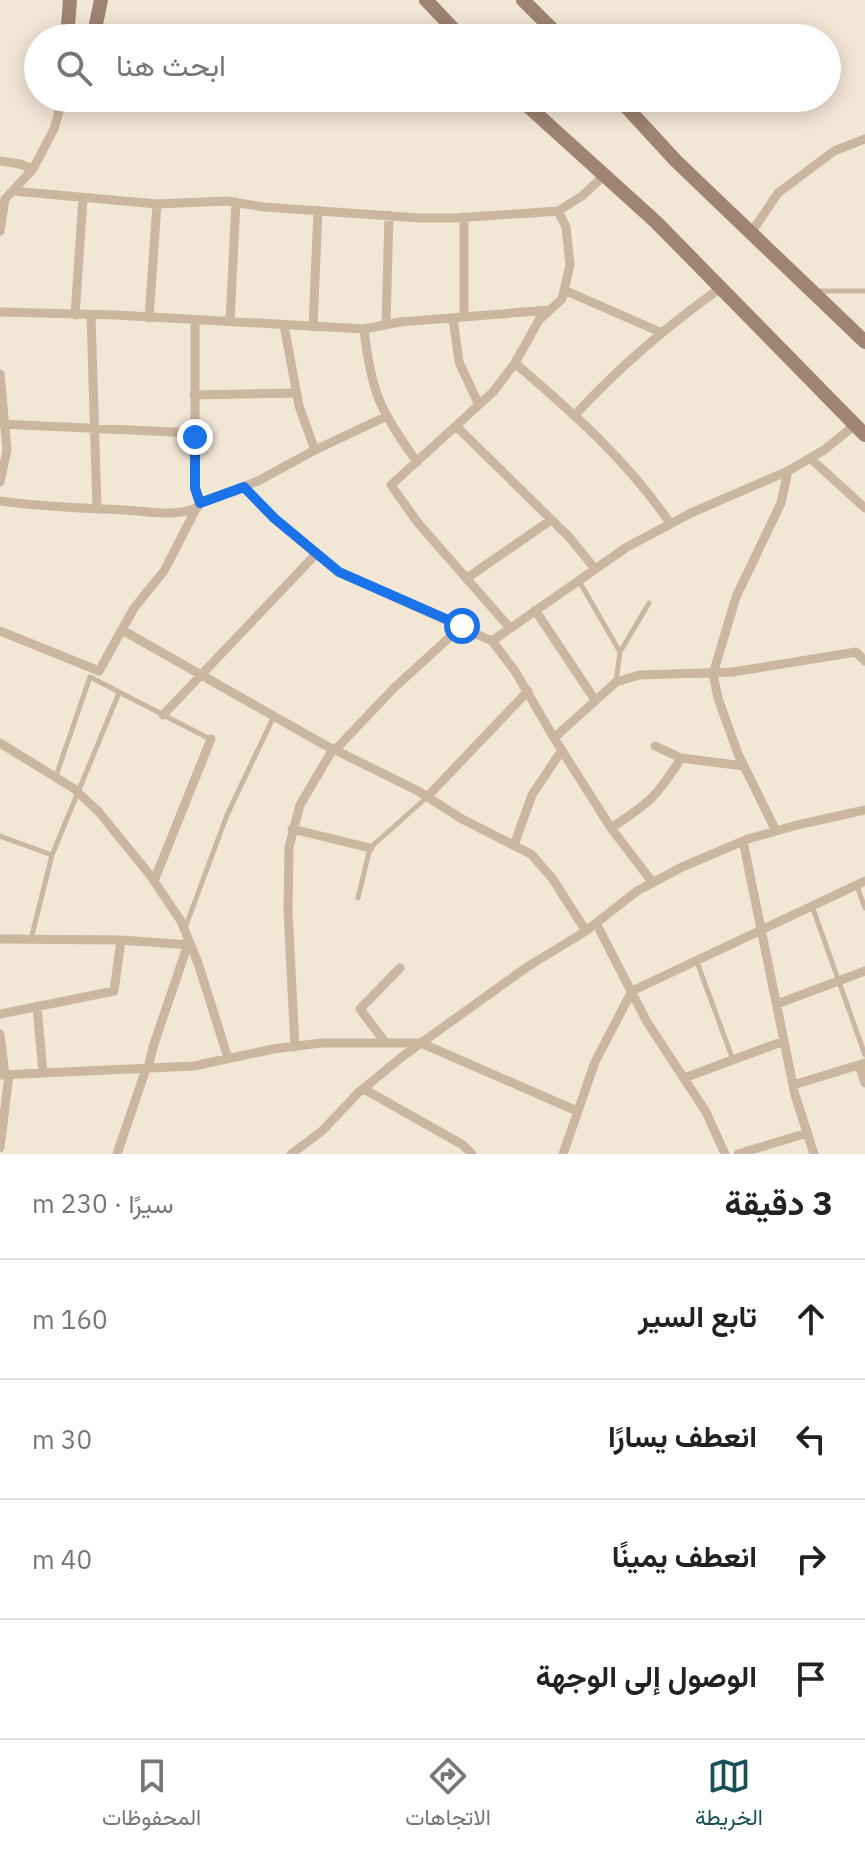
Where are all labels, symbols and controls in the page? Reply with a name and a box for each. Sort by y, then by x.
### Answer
search box [24,24,841,112]
text: ابحث هنا [116,45,226,84]
icon: search [52,46,96,90]
route end [177,419,213,455]
route start [444,608,480,644]
text: 3 دقيقة [724,1180,833,1224]
text: سيرًا · 230 m [32,1186,174,1220]
text: تابع السير [638,1296,757,1335]
icon: ahead [789,1297,833,1341]
text: 160 m [32,1302,108,1336]
text: انعطف يسارًا [608,1416,757,1455]
icon: left [789,1417,833,1461]
text: 30 m [32,1422,92,1456]
text: انعطف يمينًا [612,1536,757,1575]
icon: right [789,1537,833,1581]
text: 40 m [32,1542,92,1576]
text: الوصول إلى الوجهة [535,1656,757,1695]
icon: arrive [789,1657,833,1701]
tab: المحفوظات [102,1754,201,1837]
tab: الاتجاهات [405,1754,491,1837]
tab: الخريطة [695,1754,763,1837]

